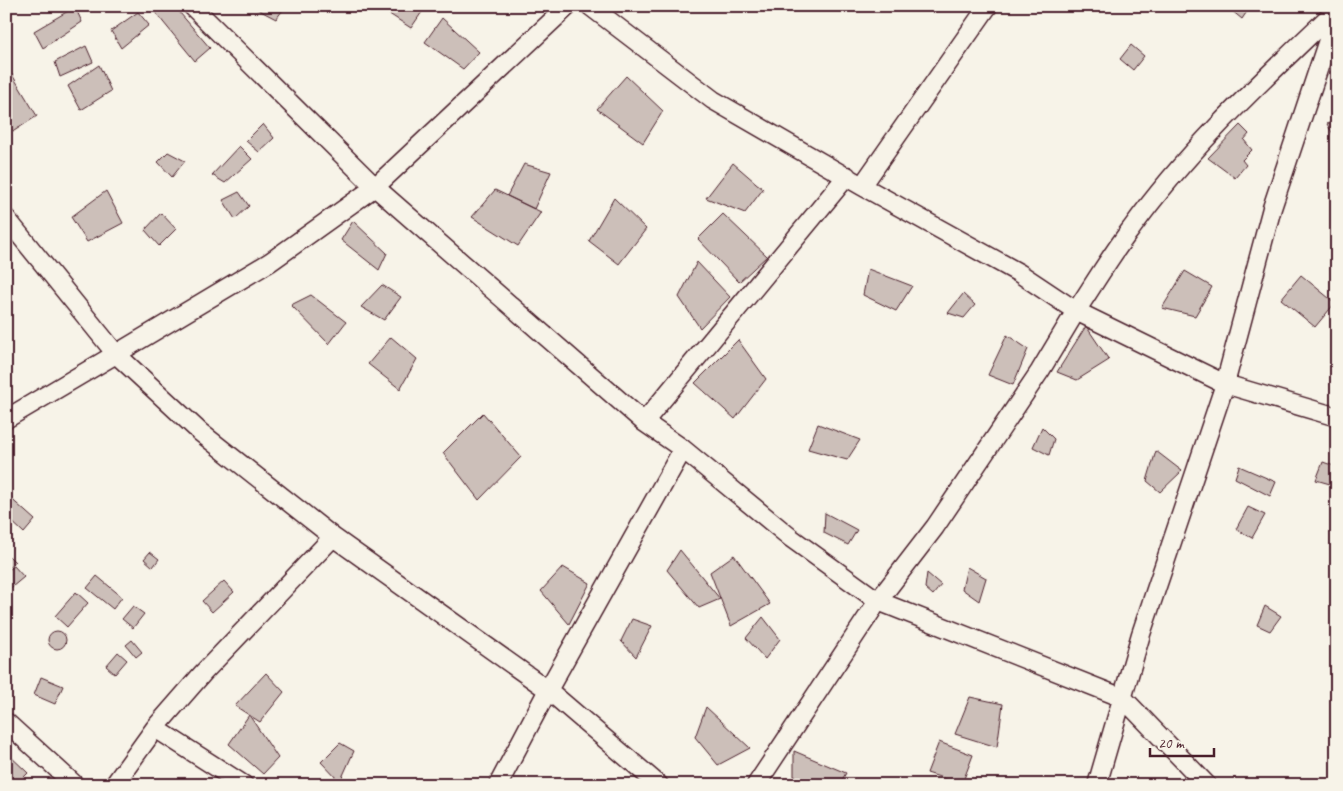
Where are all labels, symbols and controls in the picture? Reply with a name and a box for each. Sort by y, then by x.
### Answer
scale bar [1150,726,1214,758]
text: 20 m [1158,734,1185,753]

